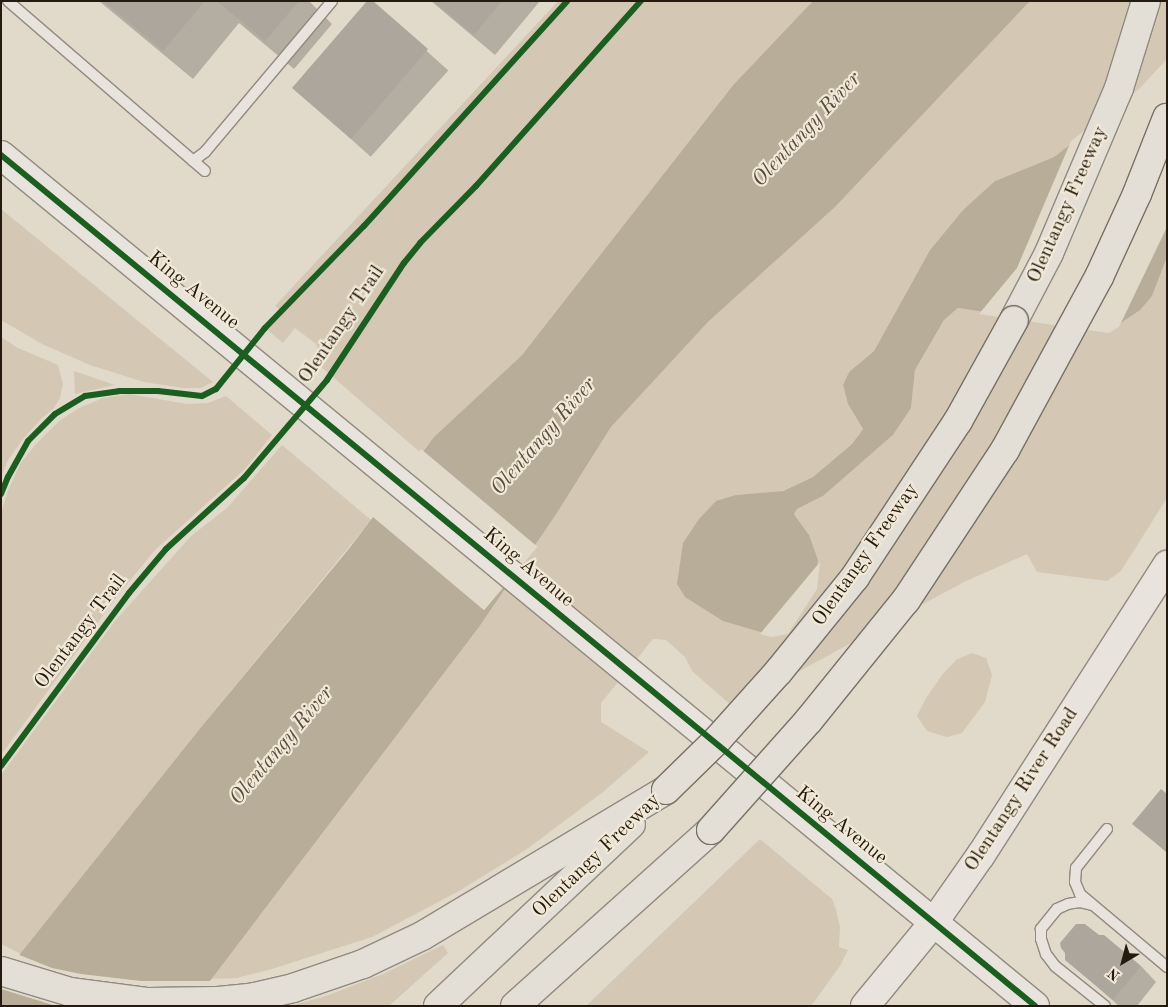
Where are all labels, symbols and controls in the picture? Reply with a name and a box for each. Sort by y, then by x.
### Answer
water label: Olentangy River [747,67,867,193]
street label: Olentangy Freeway [1023,123,1113,287]
street label: King Avenue [142,247,244,335]
street label: Olentangy Trail [294,261,390,389]
water label: Olentangy River [486,373,602,501]
street label: Olentangy Freeway [808,479,924,631]
street label: King Avenue [478,523,578,613]
street label: Olentangy Trail [30,570,132,694]
water label: Olentangy River [225,681,339,811]
street label: Olentangy River Road [960,703,1084,877]
street label: King Avenue [790,782,892,870]
street label: Olentangy Freeway [528,789,666,923]
north arrow [1098,937,1148,987]
text: N [1105,965,1122,983]

